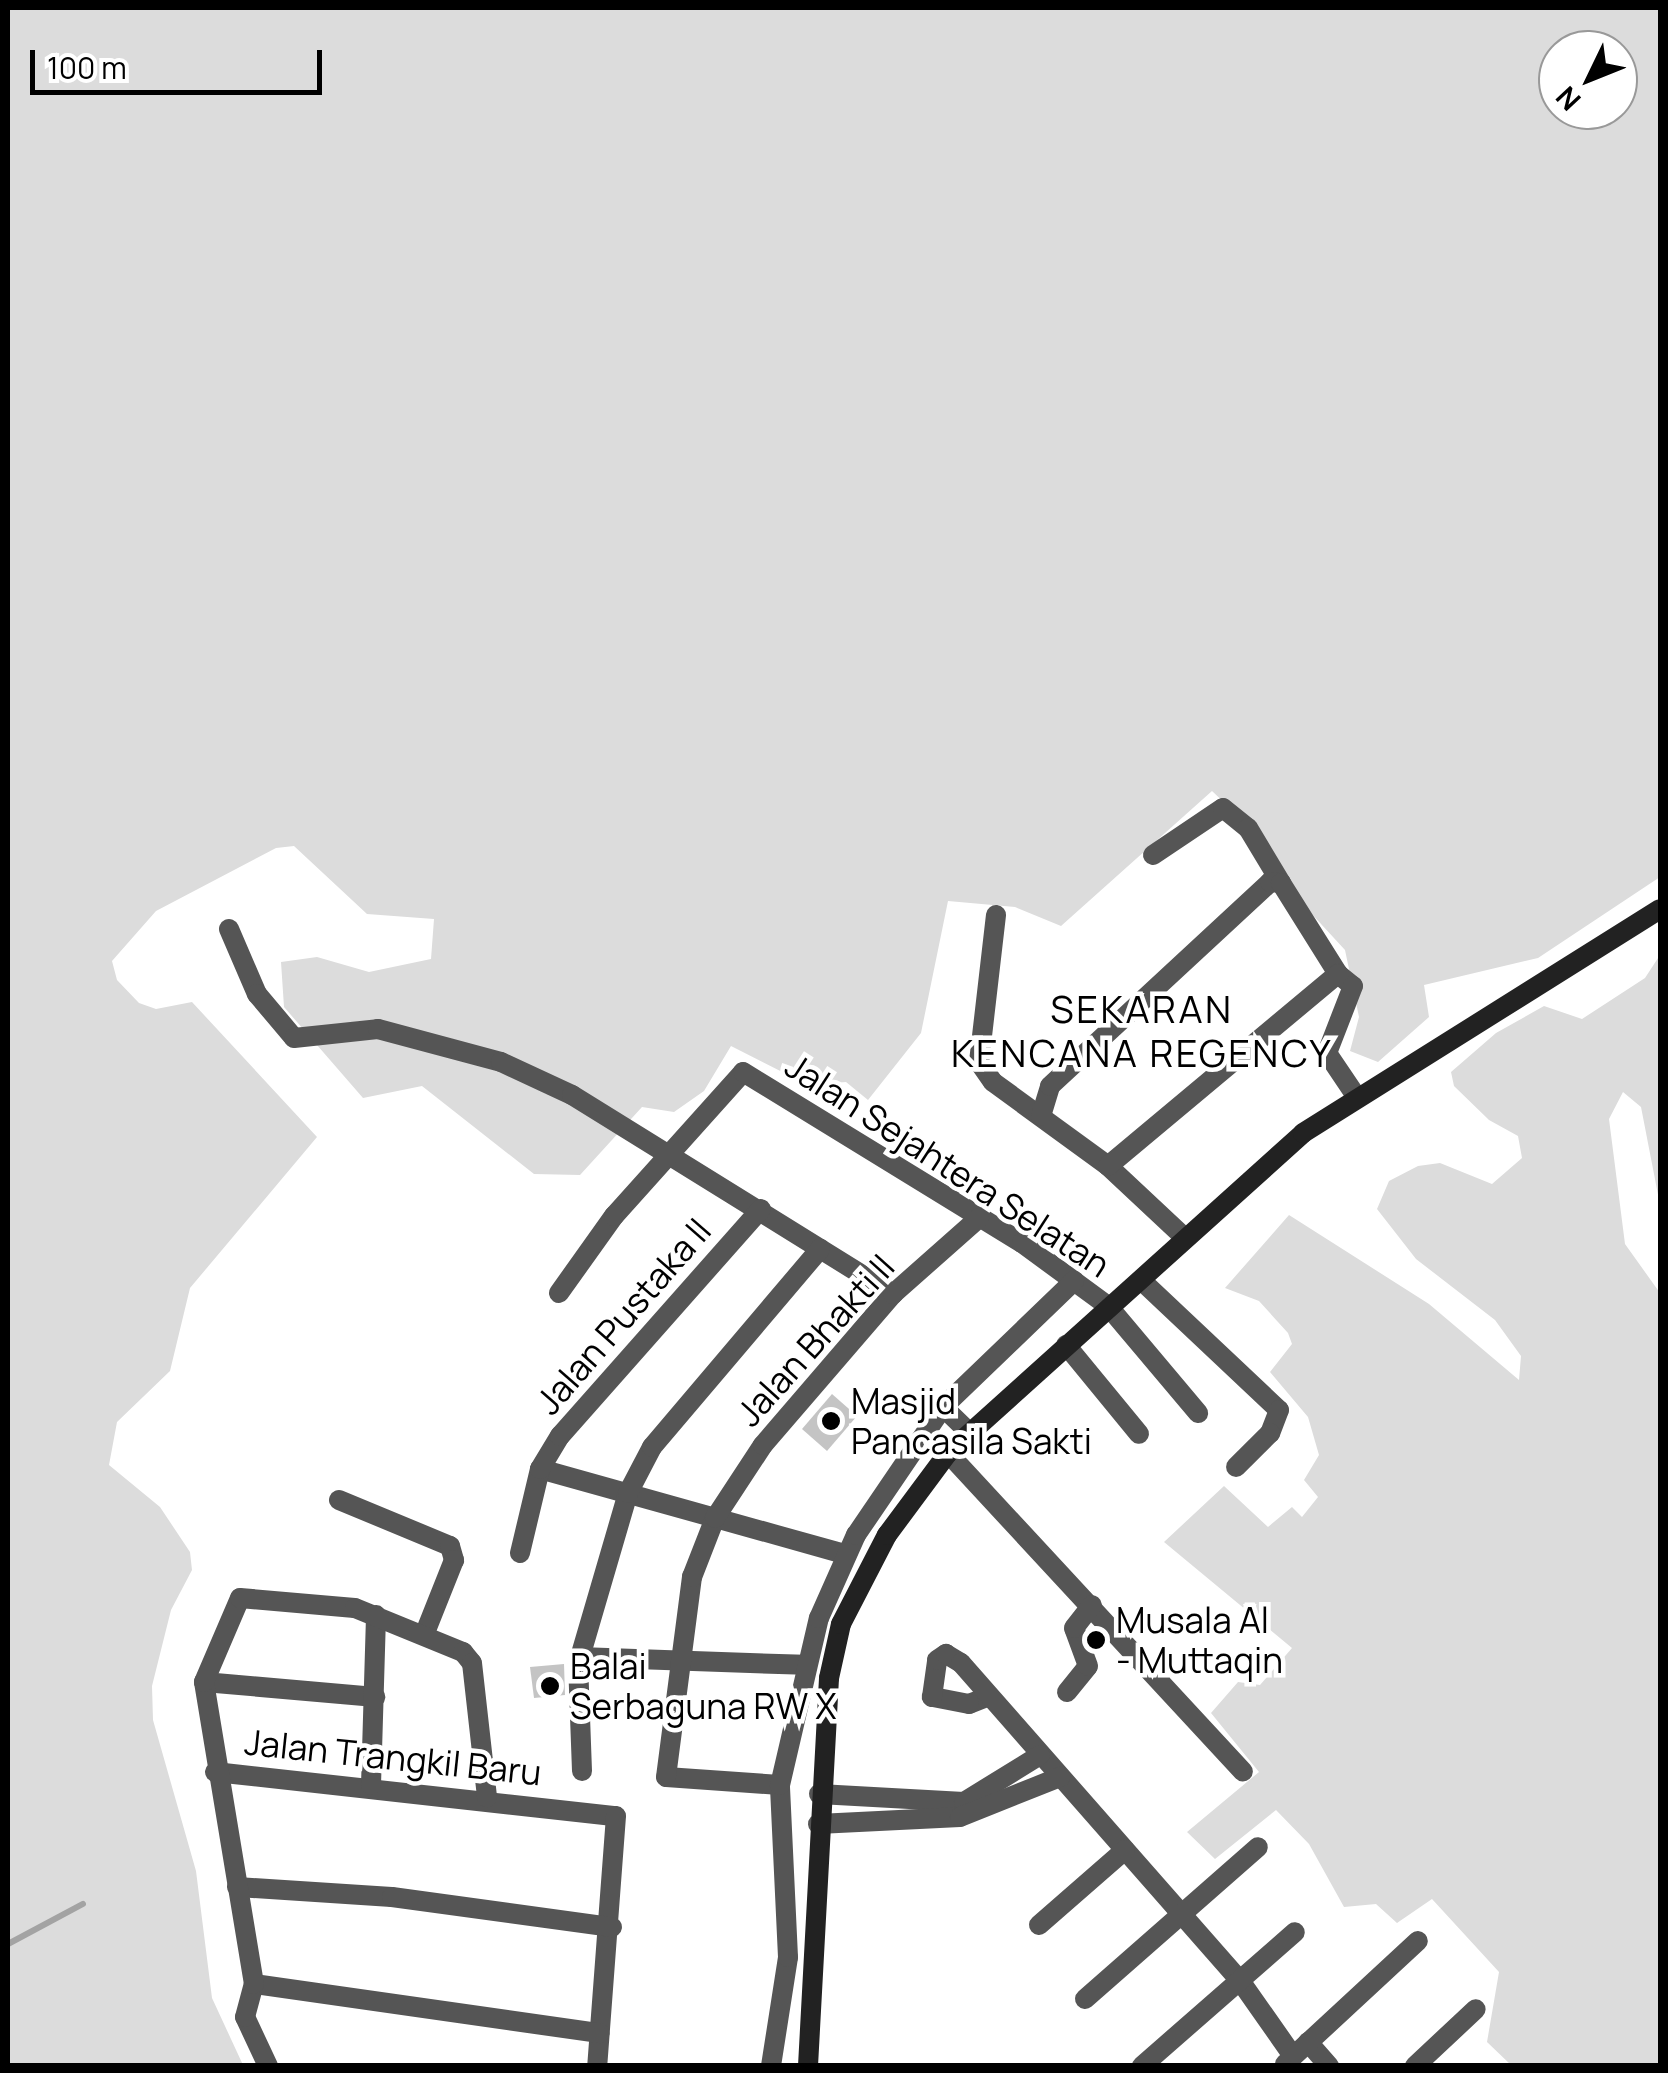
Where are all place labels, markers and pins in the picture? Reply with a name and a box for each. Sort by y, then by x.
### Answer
place label: Masjid Pancasila Sakti [851,1380,1092,1462]
marker: Masjid Pancasila Sakti [820,1410,842,1432]
place label: Musala Al - Muttaqin [1116,1599,1283,1681]
marker: Musala Al - Muttaqin [1085,1629,1107,1651]
place label: Balai Serbaguna RW X [570,1645,837,1727]
marker: Balai Serbaguna RW X [539,1675,561,1697]

